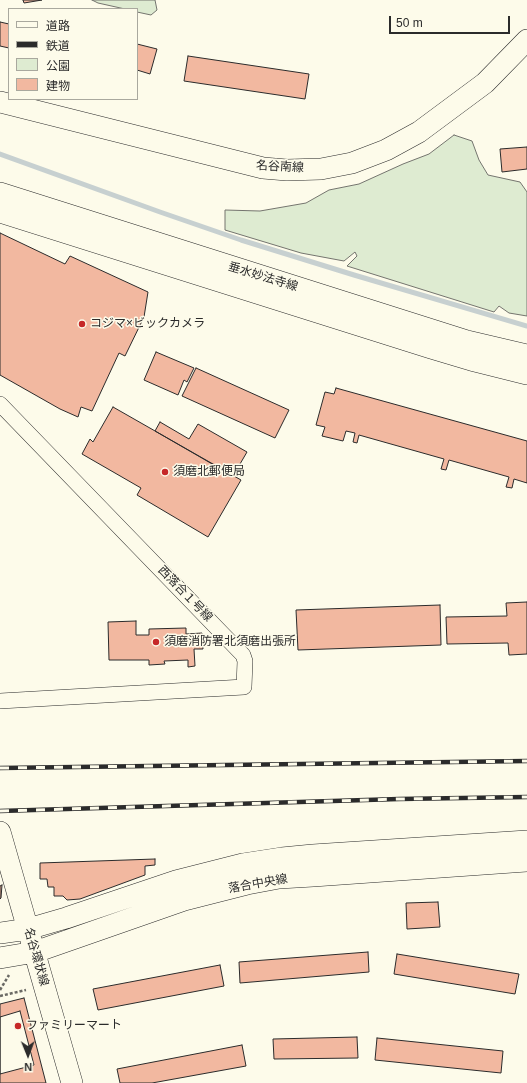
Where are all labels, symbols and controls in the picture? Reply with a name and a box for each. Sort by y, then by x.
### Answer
legend [8,8,138,100]
scale bar [391,8,512,34]
text: 50 m [396,16,423,30]
text: 道路 [46,19,70,33]
text: 鉄道 [46,39,70,53]
text: 公園 [46,59,70,73]
text: 建物 [46,79,70,93]
street label: 名谷南線 [256,159,304,175]
street label: 垂水妙法寺線 [226,260,300,294]
place label: コジマ×ビックカメラ [90,317,205,331]
marker: コジマ×ビックカメラ [77,319,87,329]
place label: 須磨北郵便局 [173,465,245,479]
marker: 須磨北郵便局 [160,467,170,477]
street label: 西落合１号線 [155,563,215,625]
place label: 須磨消防署北須磨出張所 [164,635,296,649]
marker: 須磨消防署北須磨出張所 [151,637,161,647]
street label: 落合中央線 [227,872,289,896]
street label: 名谷環状線 [21,926,51,988]
place label: ファミリーマート [26,1019,122,1033]
marker: ファミリーマート [13,1021,23,1031]
north arrow [8,1035,48,1075]
text: N [24,1061,32,1073]

